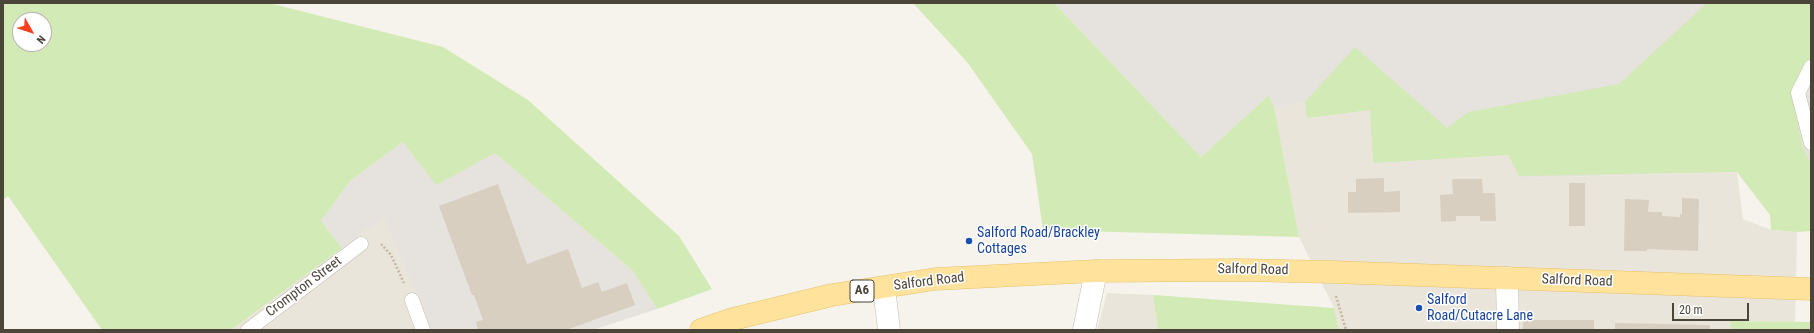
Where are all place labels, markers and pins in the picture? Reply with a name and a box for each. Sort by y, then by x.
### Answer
place label: Salford Road/Brackley Cottages [977,225,1100,258]
marker: Salford Road/Brackley Cottages [964,236,974,246]
place label: Salford Road/Cutacre Lane [1427,292,1533,324]
marker: Salford Road/Cutacre Lane [1414,303,1424,313]

